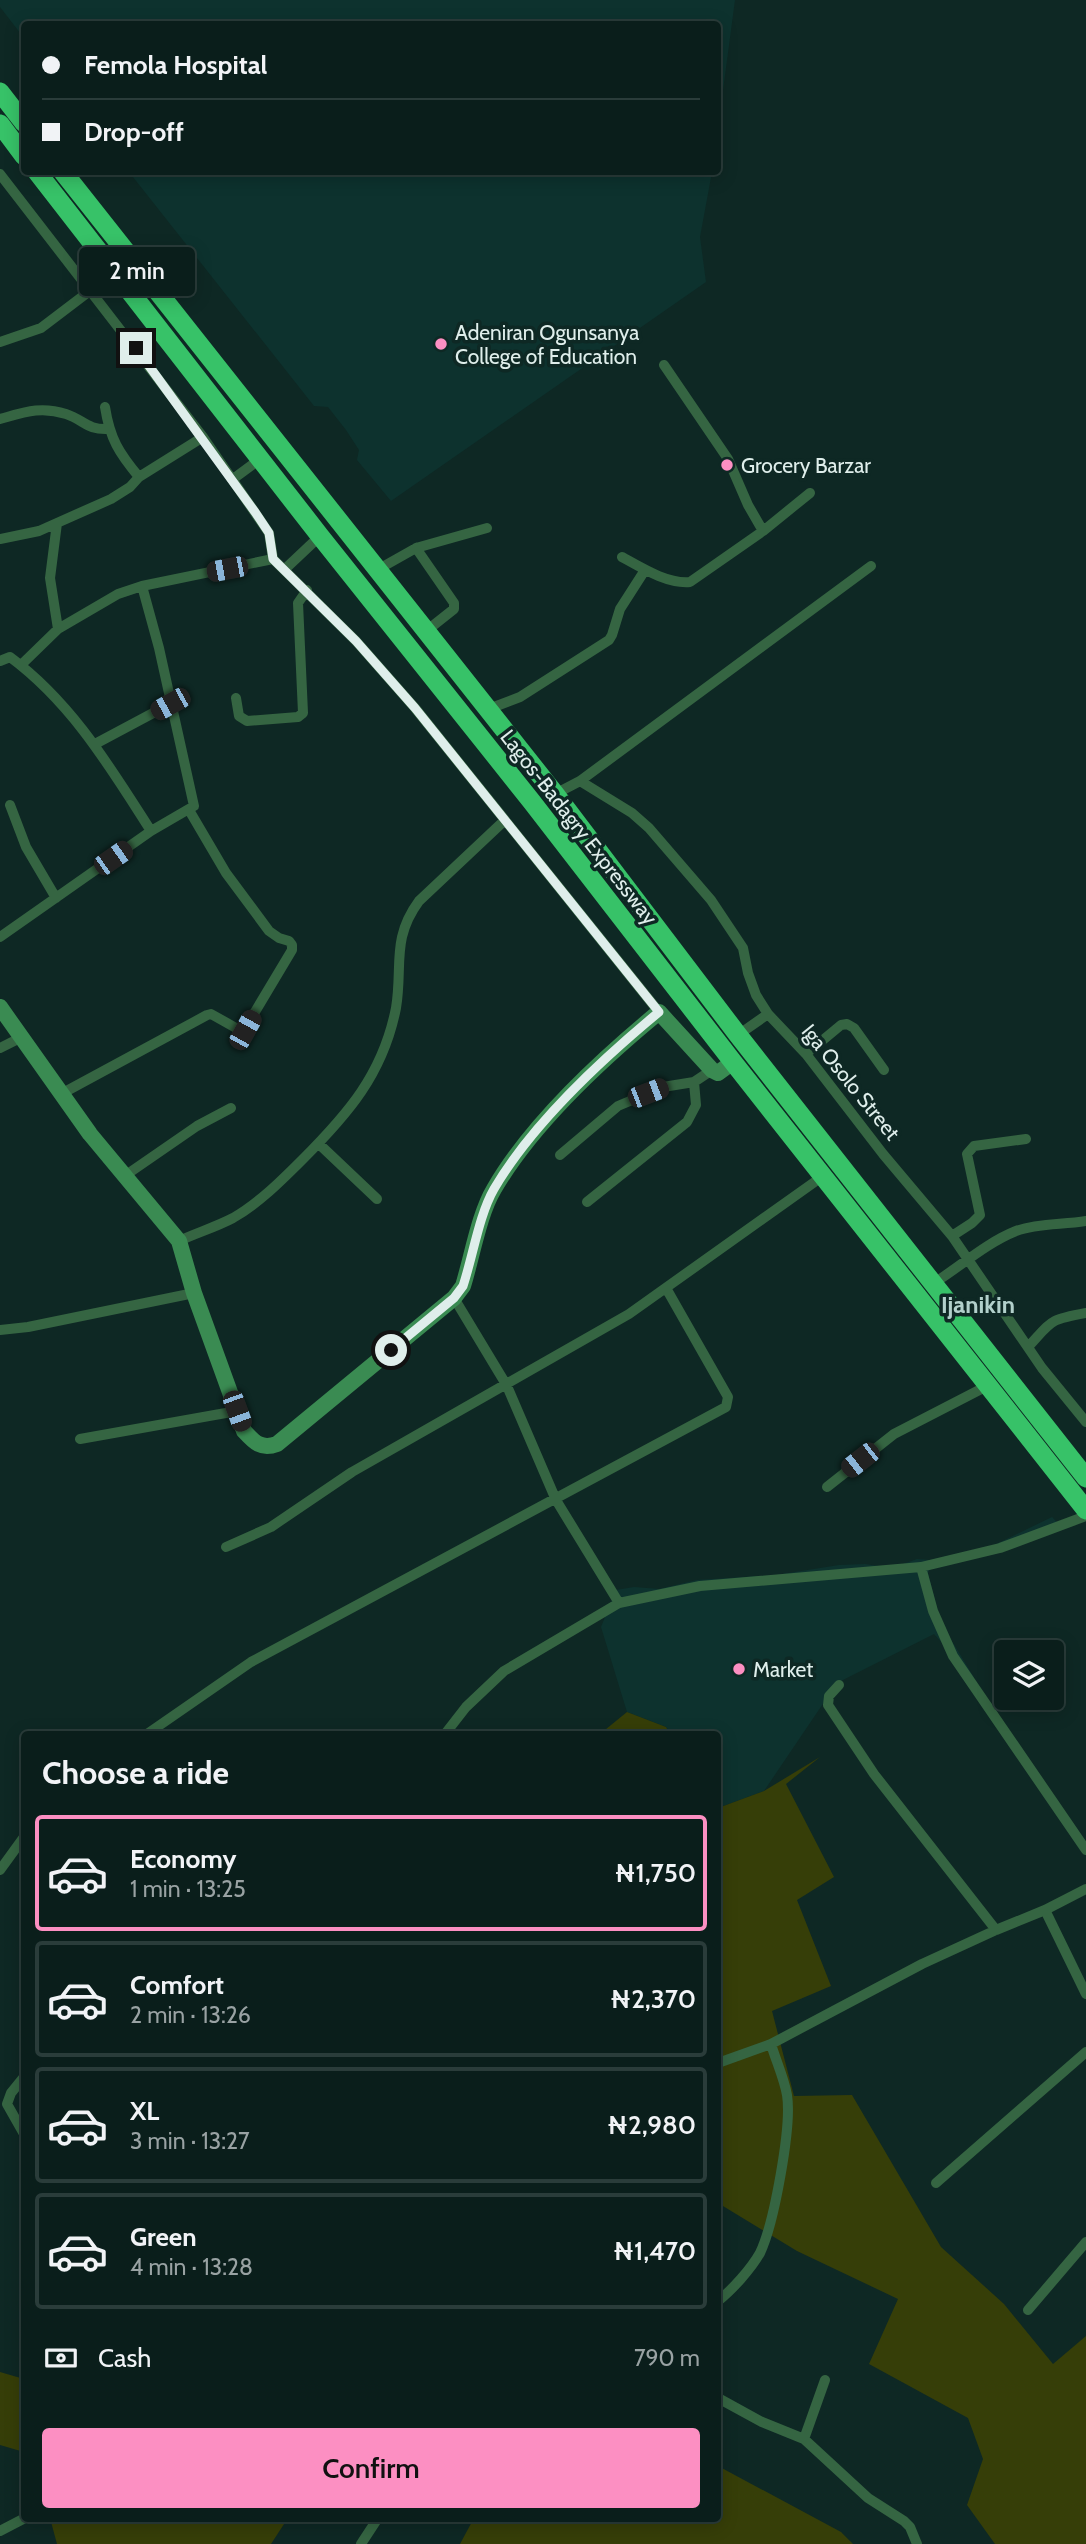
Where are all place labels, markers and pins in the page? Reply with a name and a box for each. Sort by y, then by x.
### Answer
place label: Adeniran Ogunsanya College of Education [455,320,639,369]
marker: Adeniran Ogunsanya College of Education [433,336,449,352]
place label: Grocery Barzar [741,453,871,478]
marker: Grocery Barzar [719,457,735,473]
place label: Market [753,1657,813,1682]
marker: Market [731,1661,747,1677]

